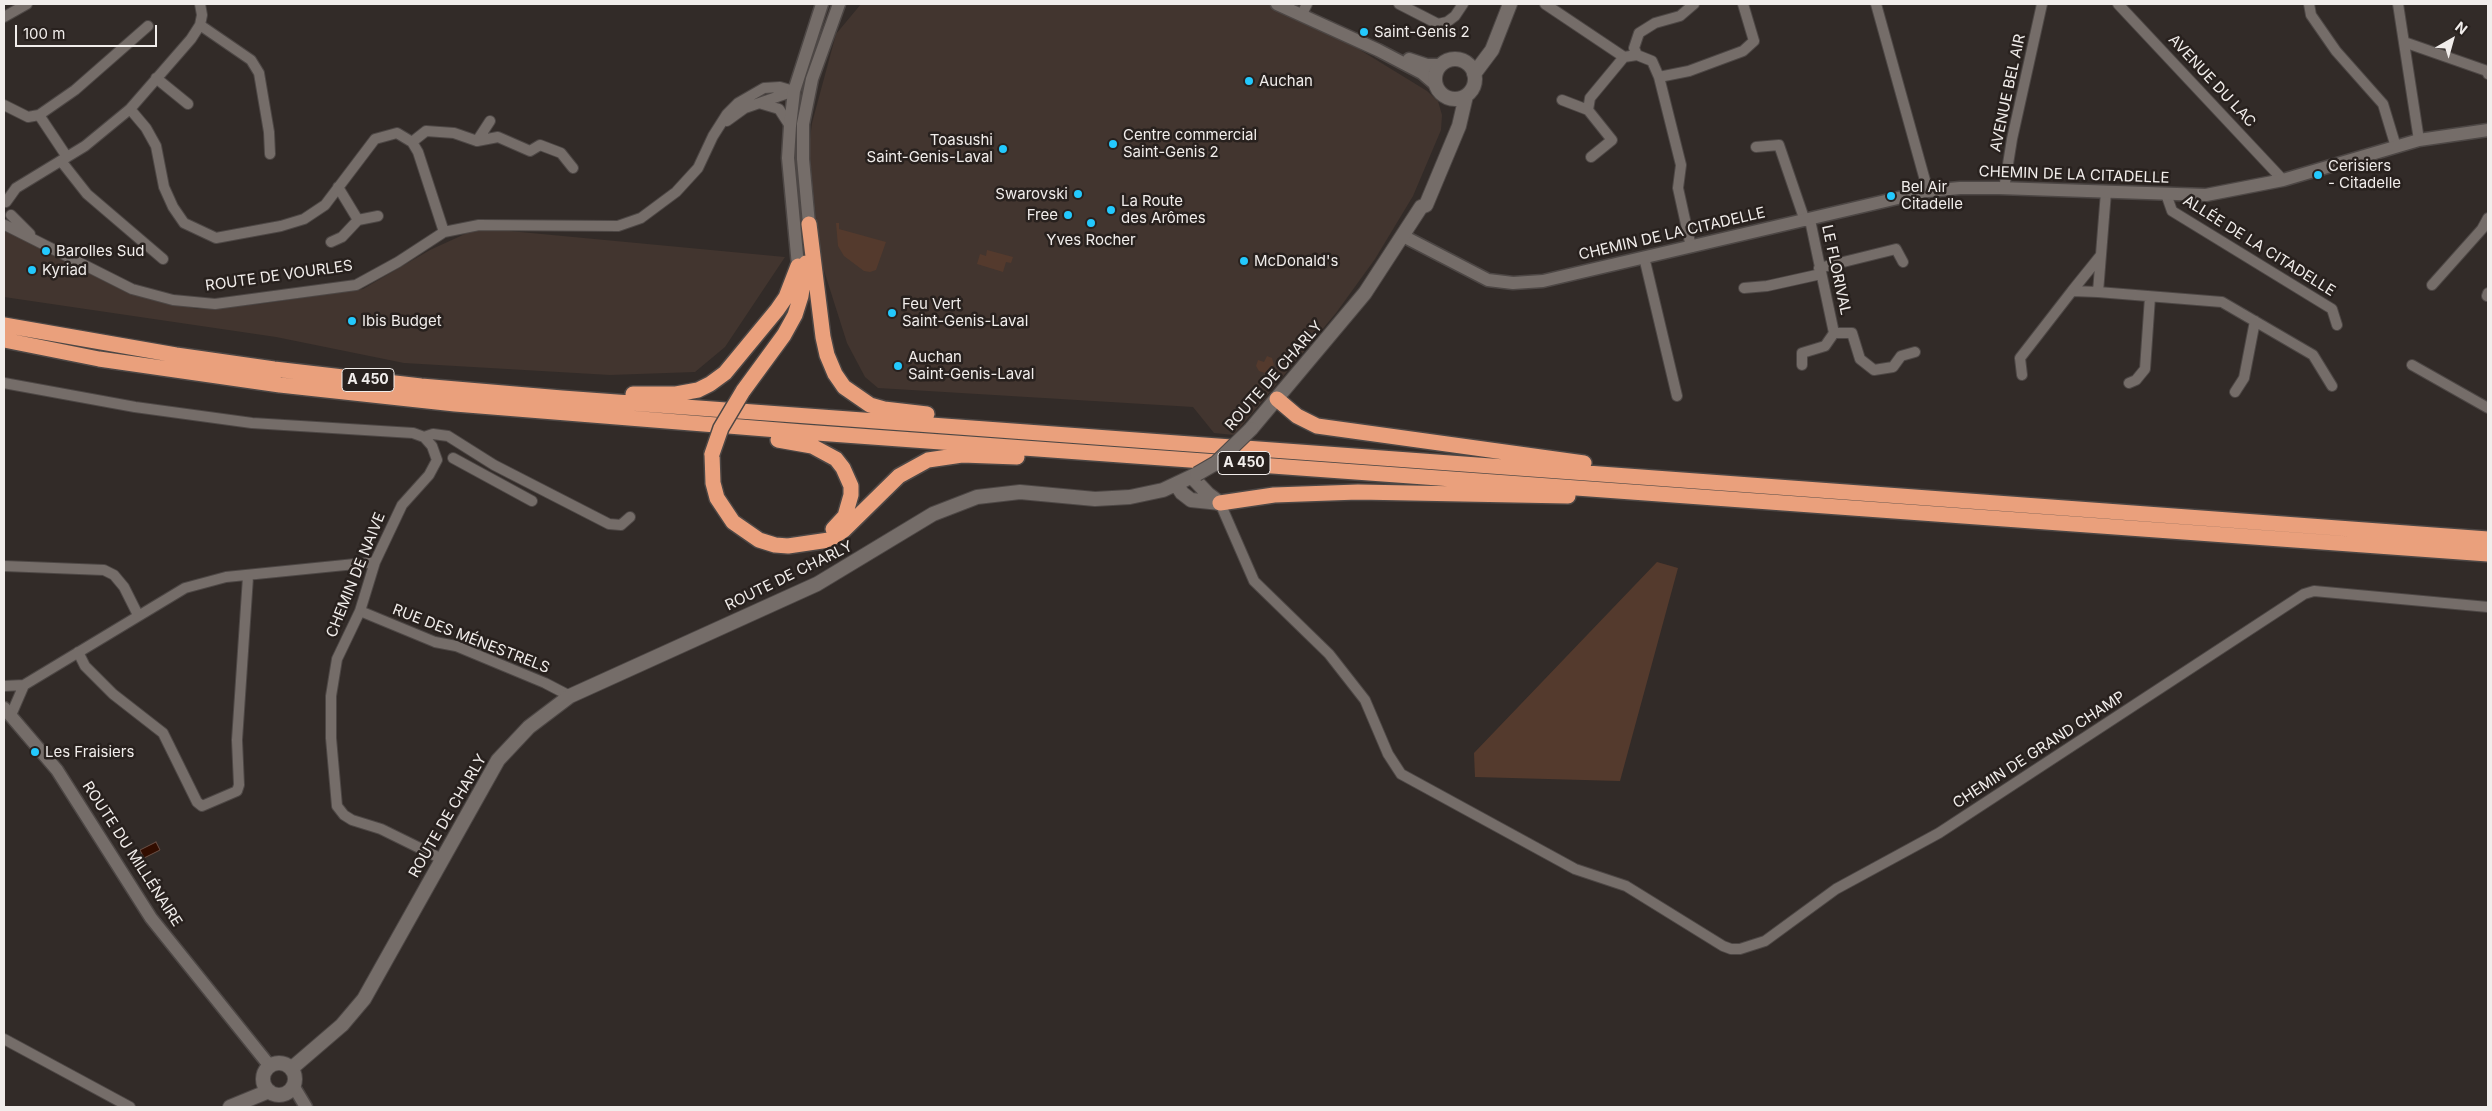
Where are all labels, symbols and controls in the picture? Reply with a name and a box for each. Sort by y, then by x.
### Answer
scale bar [18,15,160,47]
north arrow [2427,15,2477,65]
text: N [2452,18,2471,38]
place label: Saint-Genis 2 [1374,23,1470,41]
text: 100 m [23,24,65,43]
marker: Saint-Genis 2 [1358,26,1370,38]
street label: AVENUE DU LAC [2165,31,2259,131]
street label: AVENUE BEL AIR [1987,32,2029,154]
place label: Auchan [1259,72,1313,90]
marker: Auchan [1243,75,1255,87]
place label: Centre commercial Saint-Genis 2 [1123,126,1257,161]
place label: Toasushi Saint-Genis-Laval [867,131,993,166]
marker: Centre commercial Saint-Genis 2 [1107,138,1119,150]
marker: Toasushi Saint-Genis-Laval [997,143,1009,155]
place label: Cerisiers - Citadelle [2328,157,2401,192]
street label: CHEMIN DE LA CITADELLE [1978,163,2170,187]
marker: Cerisiers - Citadelle [2312,169,2324,181]
place label: Bel Air Citadelle [1901,178,1963,213]
place label: Swarovski [995,185,1068,203]
marker: Swarovski [1072,188,1084,200]
marker: Bel Air Citadelle [1885,190,1897,202]
place label: La Route des Arômes [1121,192,1206,227]
street label: ALLÉE DE LA CITADELLE [2180,192,2338,300]
marker: La Route des Arômes [1105,204,1117,216]
street label: CHEMIN DE LA CITADELLE [1577,204,1767,264]
place label: Free [1027,206,1058,224]
marker: Free [1062,209,1074,221]
marker: Yves Rocher [1085,217,1097,229]
street label: LE FLORIVAL [1818,223,1854,317]
place label: Yves Rocher [1046,231,1136,249]
place label: Barolles Sud [56,242,144,260]
marker: Barolles Sud [40,245,52,257]
place label: McDonald's [1254,252,1338,270]
marker: McDonald's [1238,255,1250,267]
street label: ROUTE DE VOURLES [204,257,354,295]
place label: Kyriad [42,261,87,279]
marker: Kyriad [26,264,38,276]
place label: Feu Vert Saint-Genis-Laval [902,295,1028,330]
marker: Feu Vert Saint-Genis-Laval [886,307,898,319]
place label: Ibis Budget [362,312,442,330]
marker: Ibis Budget [346,315,358,327]
street label: ROUTE DE CHARLY [1221,317,1327,435]
place label: Auchan Saint-Genis-Laval [908,348,1034,383]
marker: Auchan Saint-Genis-Laval [892,360,904,372]
road number: A 450 [342,368,394,392]
road number: A 450 [1218,452,1270,474]
street label: CHEMIN DE NAIVE [323,510,389,640]
street label: ROUTE DE CHARLY [722,537,856,615]
street label: RUE DES MÉNESTRELS [390,601,552,677]
street label: CHEMIN DE GRAND CHAMP [1950,688,2128,812]
place label: Les Fraisiers [45,743,134,761]
marker: Les Fraisiers [29,746,41,758]
street label: ROUTE DE CHARLY [405,751,491,881]
street label: ROUTE DU MILLÉNAIRE [78,778,186,930]

